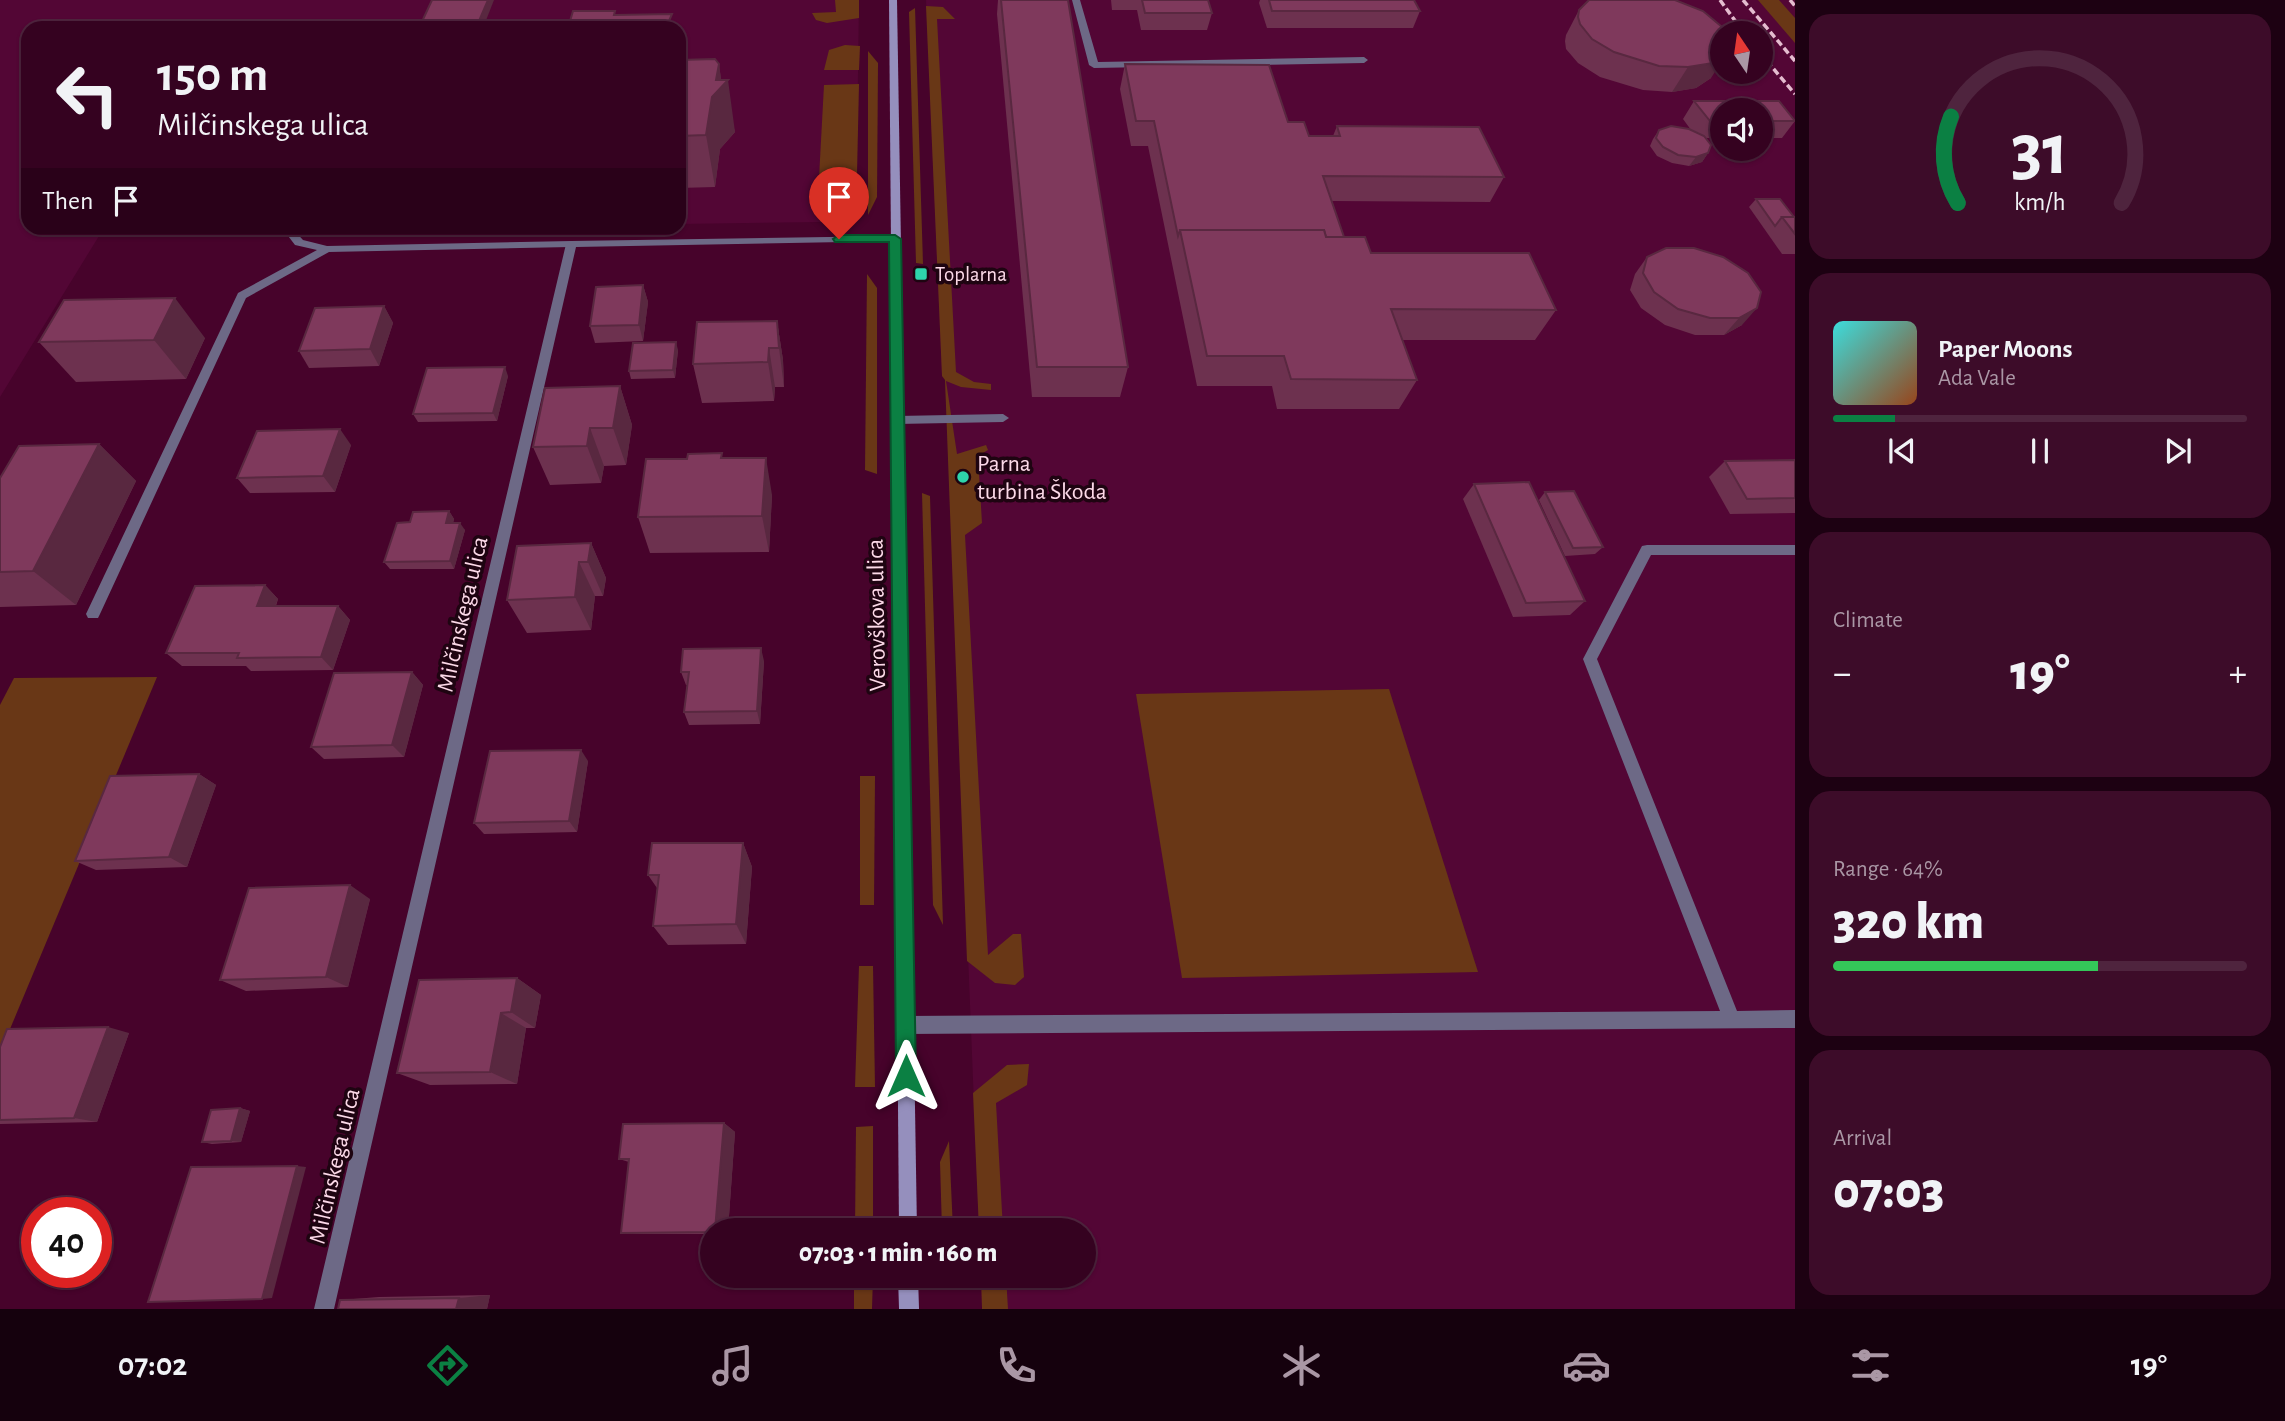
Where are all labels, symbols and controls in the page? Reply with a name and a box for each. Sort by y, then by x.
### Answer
north arrow [1710,21,1773,84]
map controls [1710,21,1773,161]
icon: left [42,49,133,140]
text: 150 m [157,51,268,100]
button: sound [1710,98,1773,161]
text: Milčinskega ulica [157,109,369,141]
text: 31 [2011,115,2069,188]
pin [809,167,869,239]
icon: arrive [820,178,858,216]
icon: arrive [107,182,145,220]
text: Then [42,188,93,214]
text: km/h [2014,189,2066,214]
place label: Toplarna [935,264,1007,285]
marker: Toplarna [913,266,929,282]
text: Paper Moons [1938,336,2073,362]
text: Ada Vale [1938,367,2016,390]
icon: previous [1883,432,1921,470]
icon: pause [2021,432,2059,470]
icon: next [2159,432,2197,470]
place label: Parna turbina Škoda [977,452,1107,504]
marker: Parna turbina Škoda [955,469,971,485]
street label: Milčinskega ulica [433,534,493,694]
street label: Verovškova ulica [864,538,890,692]
text: Climate [1833,609,1903,632]
text: 19° [2010,647,2070,699]
text: − [1833,655,1851,693]
text: + [2229,655,2247,693]
text: Range · 64% [1833,858,1943,881]
text: 320 km [1833,896,1984,948]
position arrow [869,1039,943,1113]
street label: Milčinskega ulica [305,1086,365,1246]
text: Arrival [1833,1127,1892,1150]
text: 07:03 [1833,1165,1945,1217]
speed limit sign: 40 [21,1197,112,1288]
text: 07:03 · 1 min · 160 m [799,1240,997,1266]
icon: directions [423,1341,472,1390]
icon: music [708,1341,757,1390]
icon: phone [992,1341,1041,1390]
icon: climate [1277,1341,1326,1390]
icon: car [1562,1341,1611,1390]
icon: filters [1846,1341,1895,1390]
text: 07:02 [118,1349,187,1381]
text: 19° [2131,1349,2167,1381]

